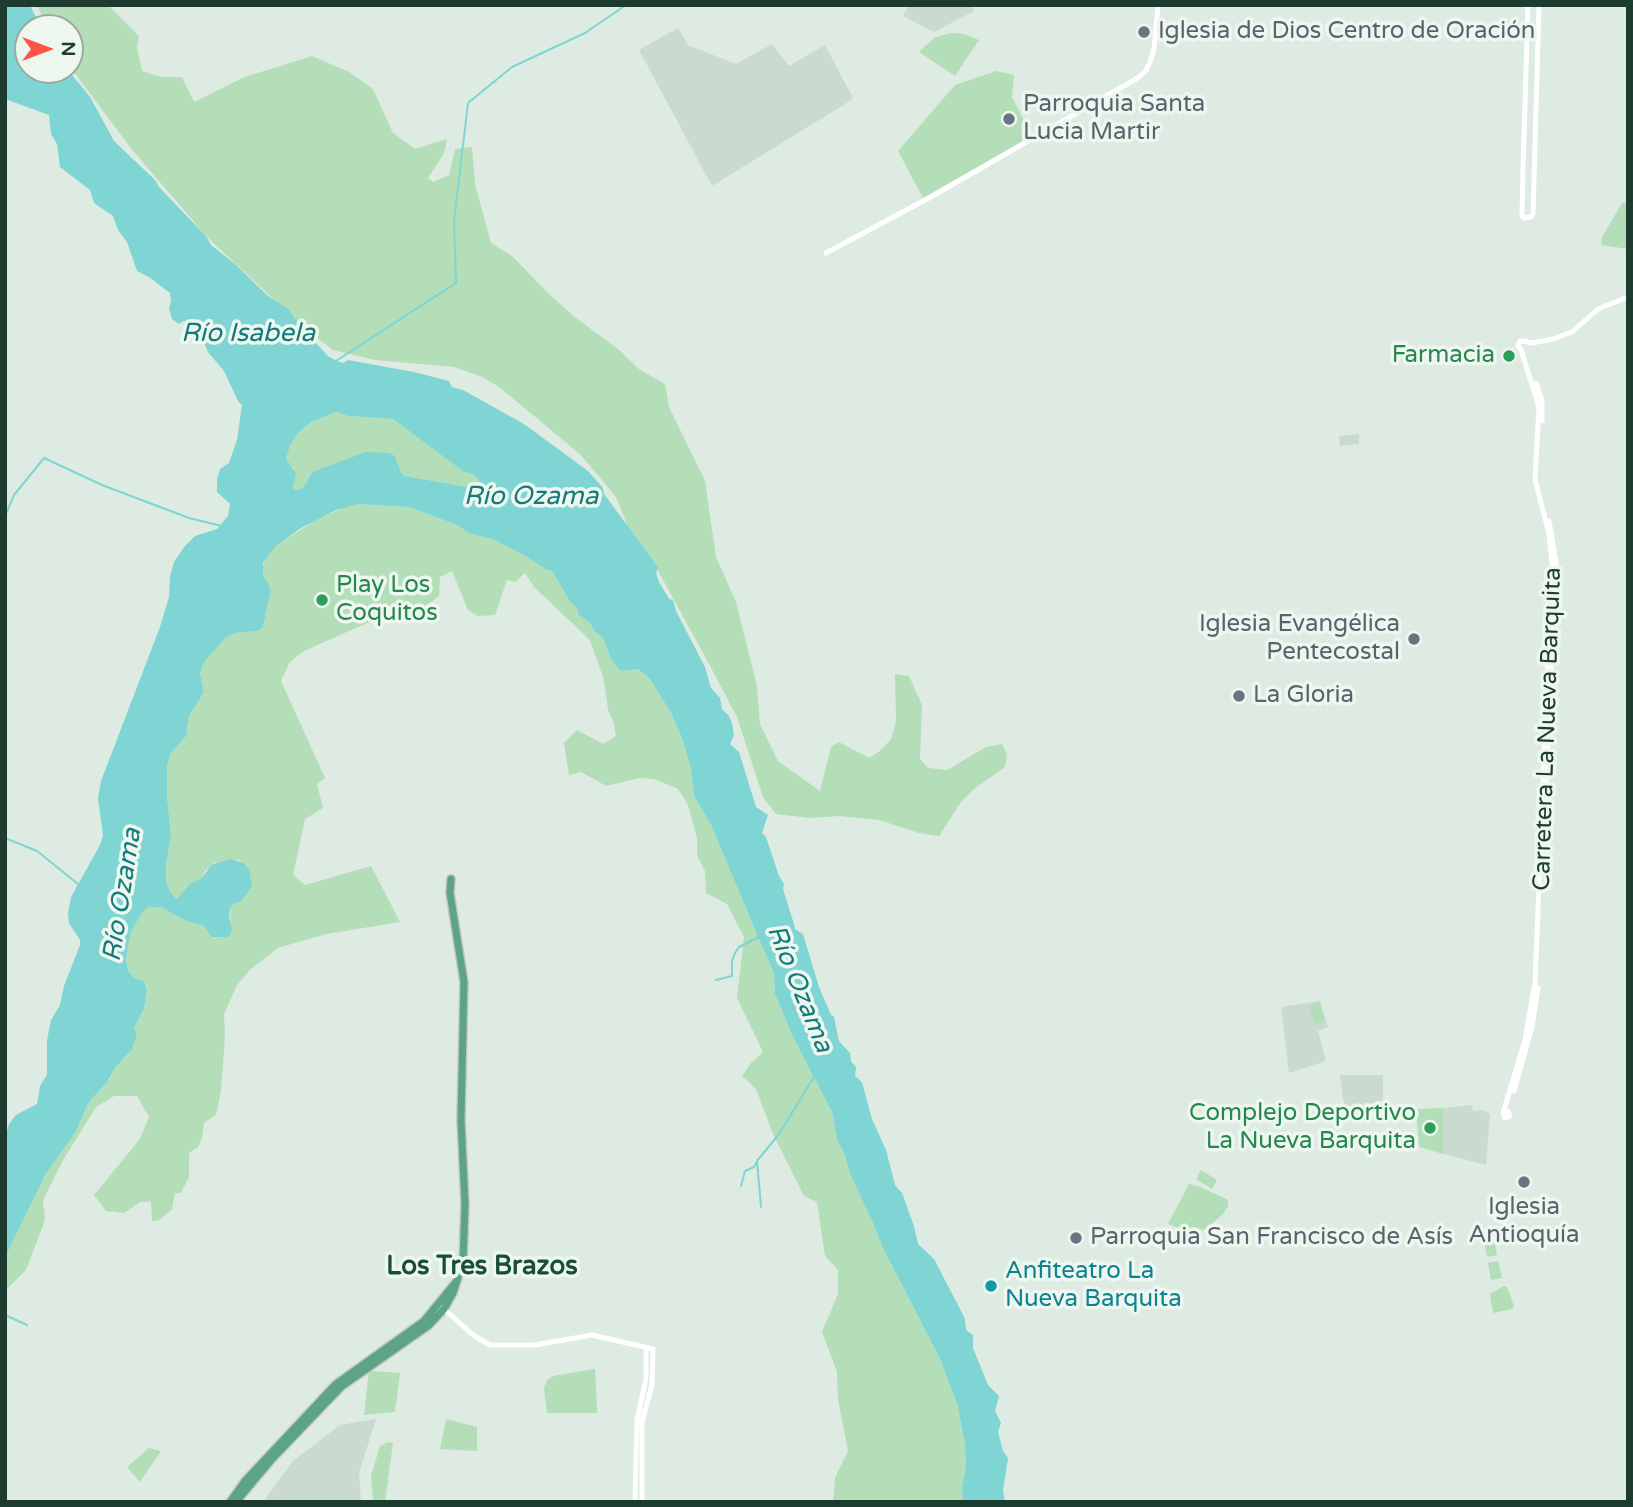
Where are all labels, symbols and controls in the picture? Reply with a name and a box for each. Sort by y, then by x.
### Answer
north arrow [14,14,84,84]
place label: Iglesia de Dios Centro de Oración [1158,18,1535,46]
marker: Iglesia de Dios Centro de Oración [1136,24,1152,40]
text: N [57,41,79,57]
place label: Parroquia Santa Lucia Martir [1023,91,1205,147]
marker: Parroquia Santa Lucia Martir [1001,111,1017,127]
water label: Río Isabela [181,318,315,350]
place label: Farmacia [1392,342,1495,370]
marker: Farmacia [1501,348,1517,364]
water label: Río Ozama [464,481,598,513]
street label: Carretera La Nueva Barquita [1528,567,1568,891]
place label: Play Los Coquitos [336,572,438,628]
marker: Play Los Coquitos [314,592,330,608]
place label: Iglesia Evangélica Pentecostal [1199,611,1400,667]
marker: Iglesia Evangélica Pentecostal [1406,631,1422,647]
place label: La Gloria [1253,682,1354,710]
marker: La Gloria [1231,688,1247,704]
water label: Río Ozama [97,826,149,964]
water label: Río Ozama [759,921,839,1057]
place label: Complejo Deportivo La Nueva Barquita [1189,1100,1416,1156]
marker: Complejo Deportivo La Nueva Barquita [1422,1120,1438,1136]
marker: Iglesia Antioquía [1516,1174,1532,1190]
place label: Iglesia Antioquía [1468,1194,1580,1250]
place label: Parroquia San Francisco de Asís [1090,1224,1453,1252]
marker: Parroquia San Francisco de Asís [1068,1230,1084,1246]
district label: Los Tres Brazos [386,1251,578,1283]
place label: Anfiteatro La Nueva Barquita [1005,1258,1182,1314]
marker: Anfiteatro La Nueva Barquita [983,1278,999,1294]

